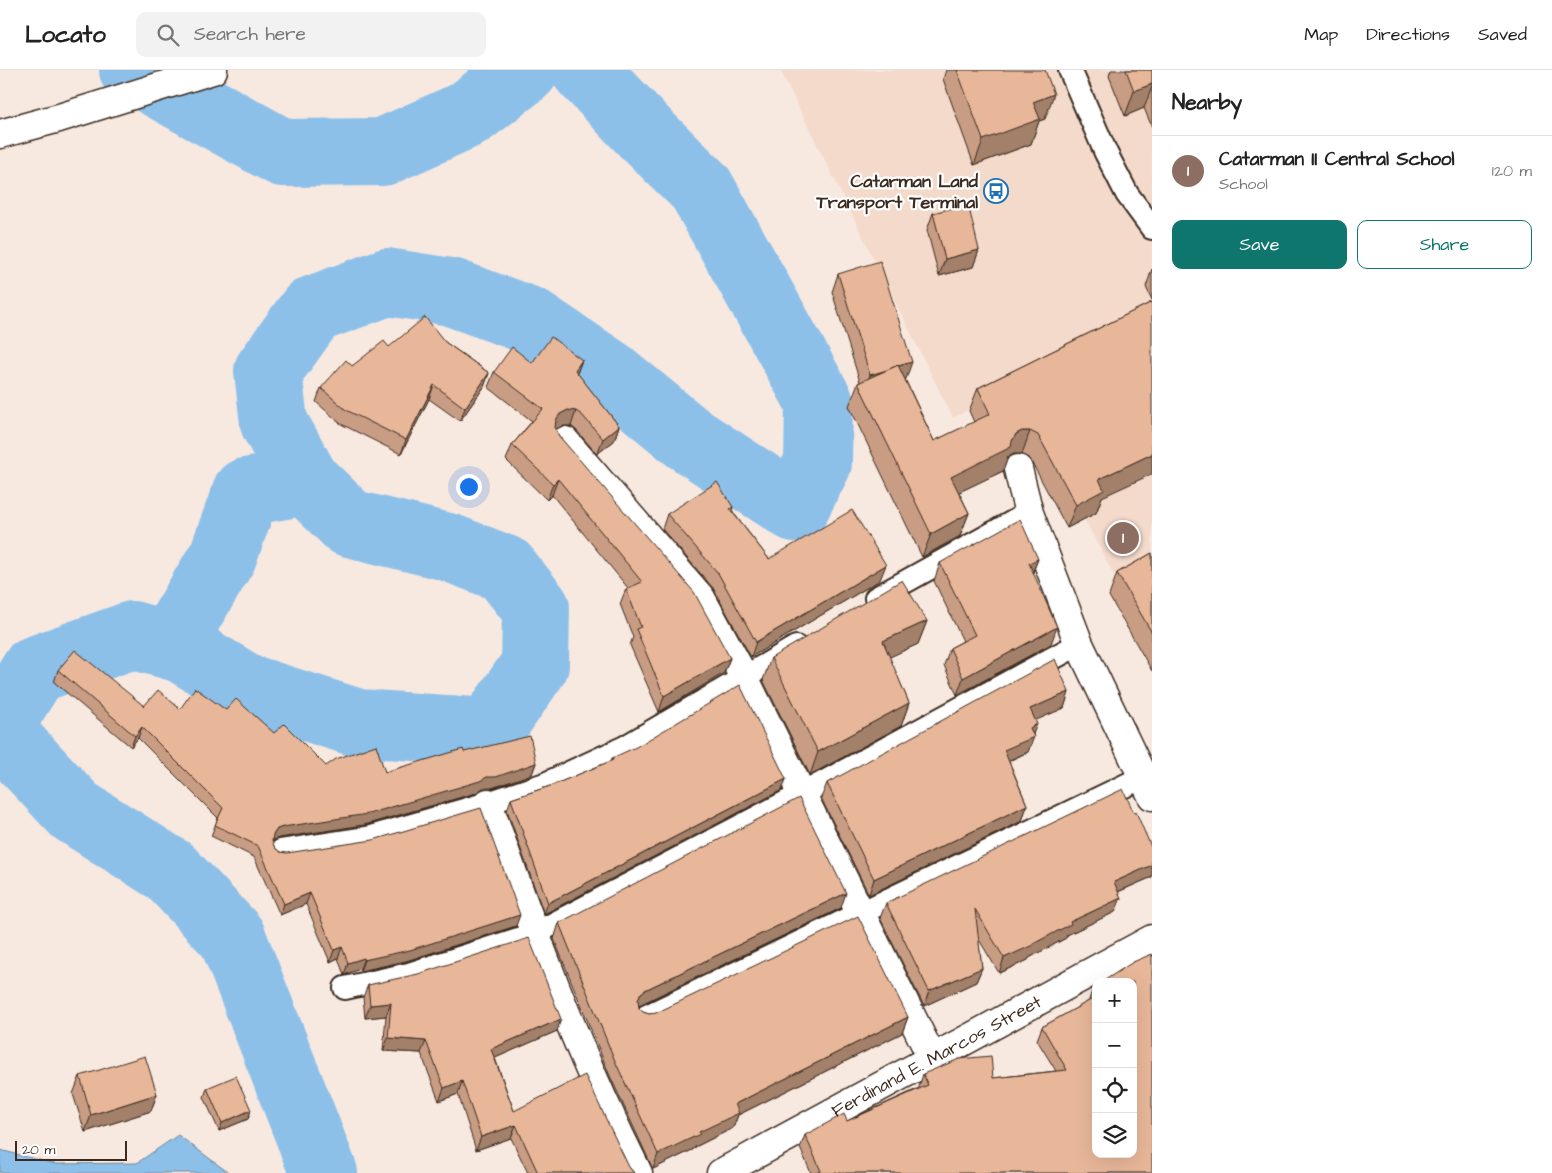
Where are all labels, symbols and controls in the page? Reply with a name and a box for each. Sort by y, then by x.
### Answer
search box [136,12,486,57]
text: Locato [25,18,106,52]
icon: search [154,21,182,49]
text: Search here [194,21,306,48]
text: Map [1304,22,1338,47]
text: Directions [1366,22,1450,47]
text: Saved [1478,22,1527,47]
text: Nearby [1172,88,1242,117]
text: Catarman II Central School [1219,146,1455,173]
text: 1 [1187,160,1189,182]
text: 120 m [1492,160,1532,182]
place label: Catarman Land Transport Terminal [815,169,979,215]
text: School [1219,173,1268,195]
bus stop icon: Catarman Land Transport Terminal [983,178,1009,204]
button: Save [1172,220,1347,269]
button: Share [1357,220,1532,269]
your location [456,474,482,500]
pin: 1 [1107,519,1139,557]
map controls [1092,978,1137,1158]
button: + [1092,978,1137,1023]
street label: Ferdinand E. Marcos Street [827,989,1047,1124]
button: − [1092,1023,1137,1068]
button: locate [1092,1068,1137,1113]
button: layers [1092,1113,1137,1158]
scale bar [15,1138,128,1161]
text: 20 m [22,1140,55,1160]

